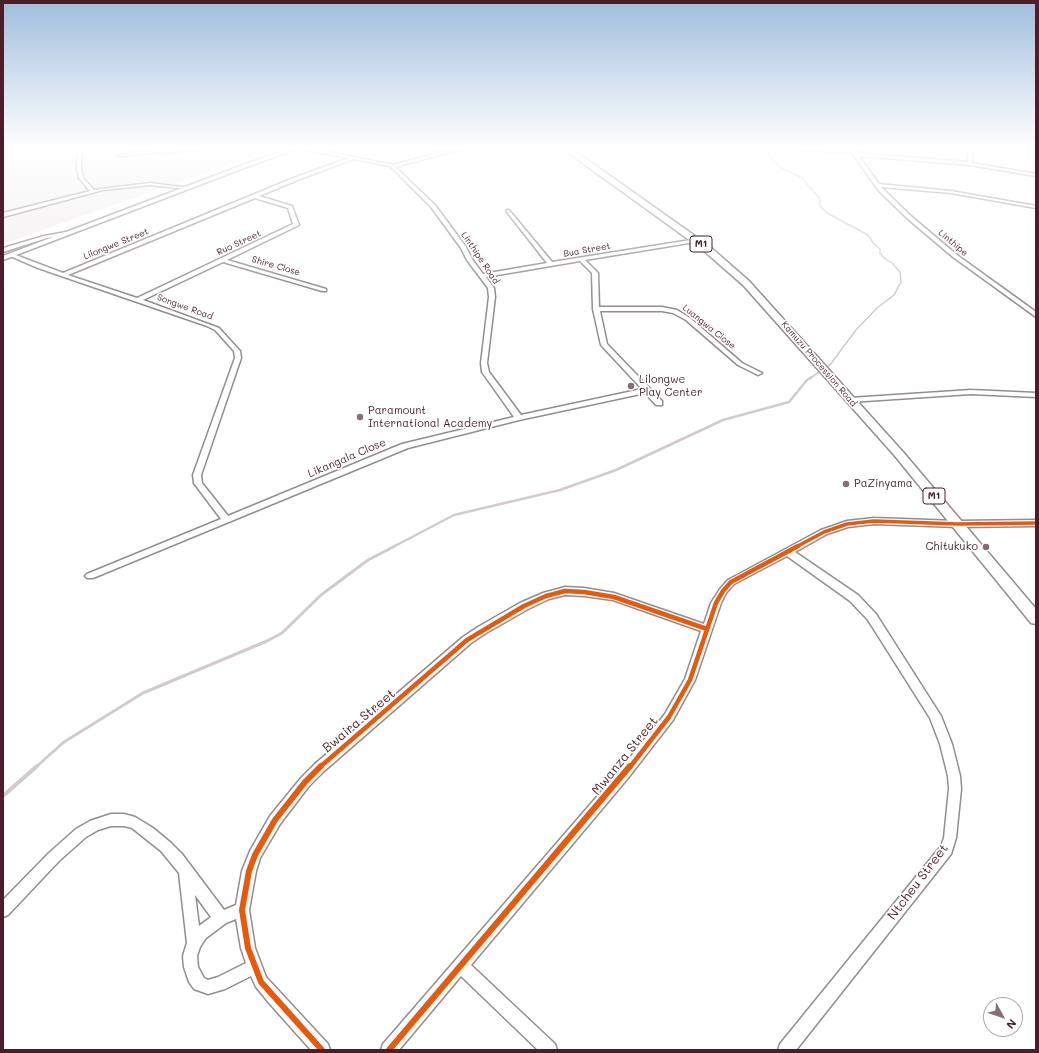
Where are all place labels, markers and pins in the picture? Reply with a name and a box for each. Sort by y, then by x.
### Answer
place label: Lilongwe Play Center [639,373,703,399]
marker: Lilongwe Play Center [626,381,636,391]
place label: Paramount International Academy [368,404,492,430]
marker: Paramount International Academy [355,412,365,422]
place label: PaZinyama [854,477,913,491]
marker: PaZinyama [841,479,851,489]
place label: Chitukuko [925,540,978,554]
marker: Chitukuko [981,542,991,552]

